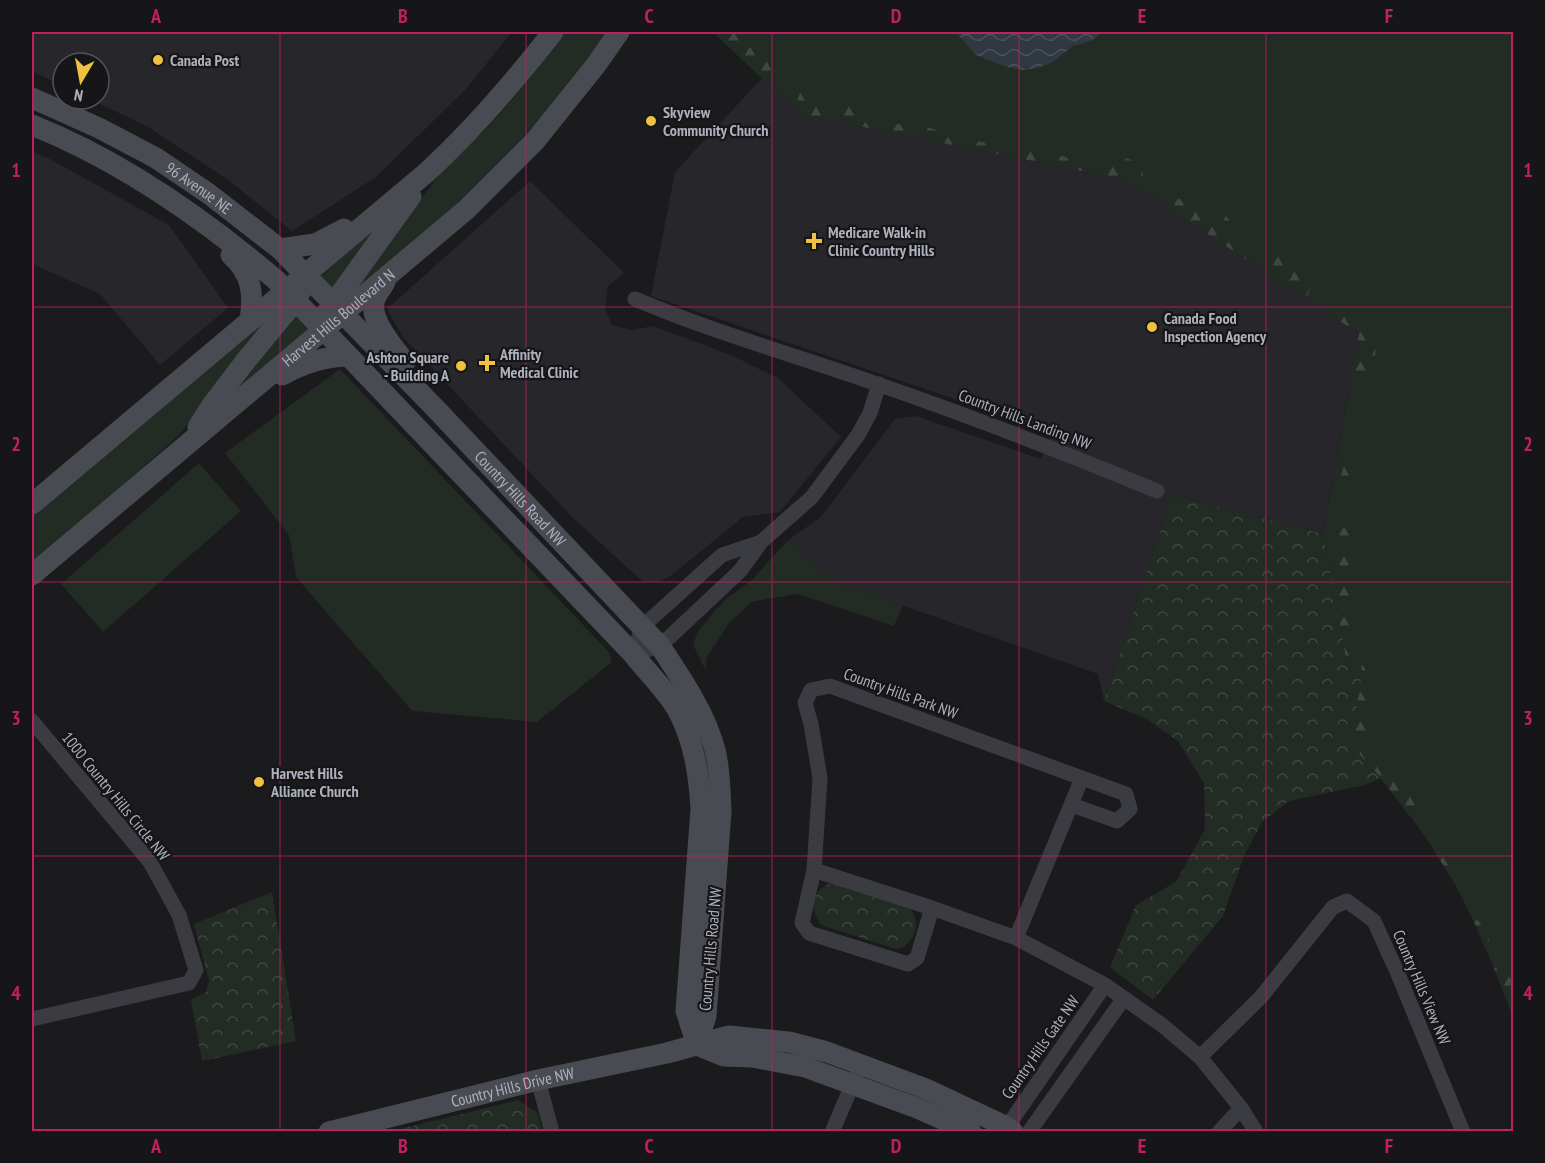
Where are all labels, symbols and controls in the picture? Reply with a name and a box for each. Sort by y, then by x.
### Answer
text: A [150,3,162,29]
text: B [398,3,408,29]
text: C [644,3,654,29]
text: D [891,3,902,29]
text: E [1138,3,1146,29]
text: F [1385,3,1393,29]
place label: Canada Post [170,50,239,70]
north arrow [51,51,111,111]
marker: Canada Post [151,53,165,67]
text: N [72,85,84,106]
place label: Skyview Community Church [663,102,769,140]
marker: Skyview Community Church [644,114,658,128]
text: 1 [11,157,21,183]
street label: 96 Avenue NE [162,157,236,218]
text: 1 [1523,157,1533,183]
place label: Medicare Walk-in Clinic Country Hills [828,222,935,260]
marker: Medicare Walk-in Clinic Country Hills [805,232,823,250]
street label: Harvest Hills Boulevard N [278,264,399,371]
place label: Canada Food Inspection Agency [1164,308,1267,346]
marker: Canada Food Inspection Agency [1145,320,1159,334]
place label: Affinity Medical Clinic [499,344,579,382]
place label: Ashton Square - Building A [366,347,450,385]
marker: Affinity Medical Clinic [478,354,496,372]
marker: Ashton Square - Building A [454,359,468,373]
street label: Country Hills Landing NW [956,384,1094,454]
text: 2 [11,431,21,457]
text: 2 [1523,431,1533,457]
street label: Country Hills Road NW [470,446,570,550]
street label: Country Hills Park NW [841,663,961,723]
text: 3 [11,705,21,731]
text: 3 [1523,705,1533,731]
street label: 1000 Country Hills Circle NW [58,728,174,865]
place label: Harvest Hills Alliance Church [270,763,359,801]
marker: Harvest Hills Alliance Church [252,775,266,789]
street label: Country Hills Road NW [695,886,725,1012]
street label: Country Hills View NW [1389,927,1455,1048]
text: 4 [11,980,21,1006]
text: 4 [1523,980,1533,1006]
street label: Country Hills Gate NW [997,991,1083,1103]
street label: Country Hills Drive NW [449,1063,576,1111]
text: A [150,1133,162,1159]
text: B [398,1133,408,1159]
text: C [644,1133,654,1159]
text: D [891,1133,902,1159]
text: E [1138,1133,1146,1159]
text: F [1385,1133,1393,1159]

